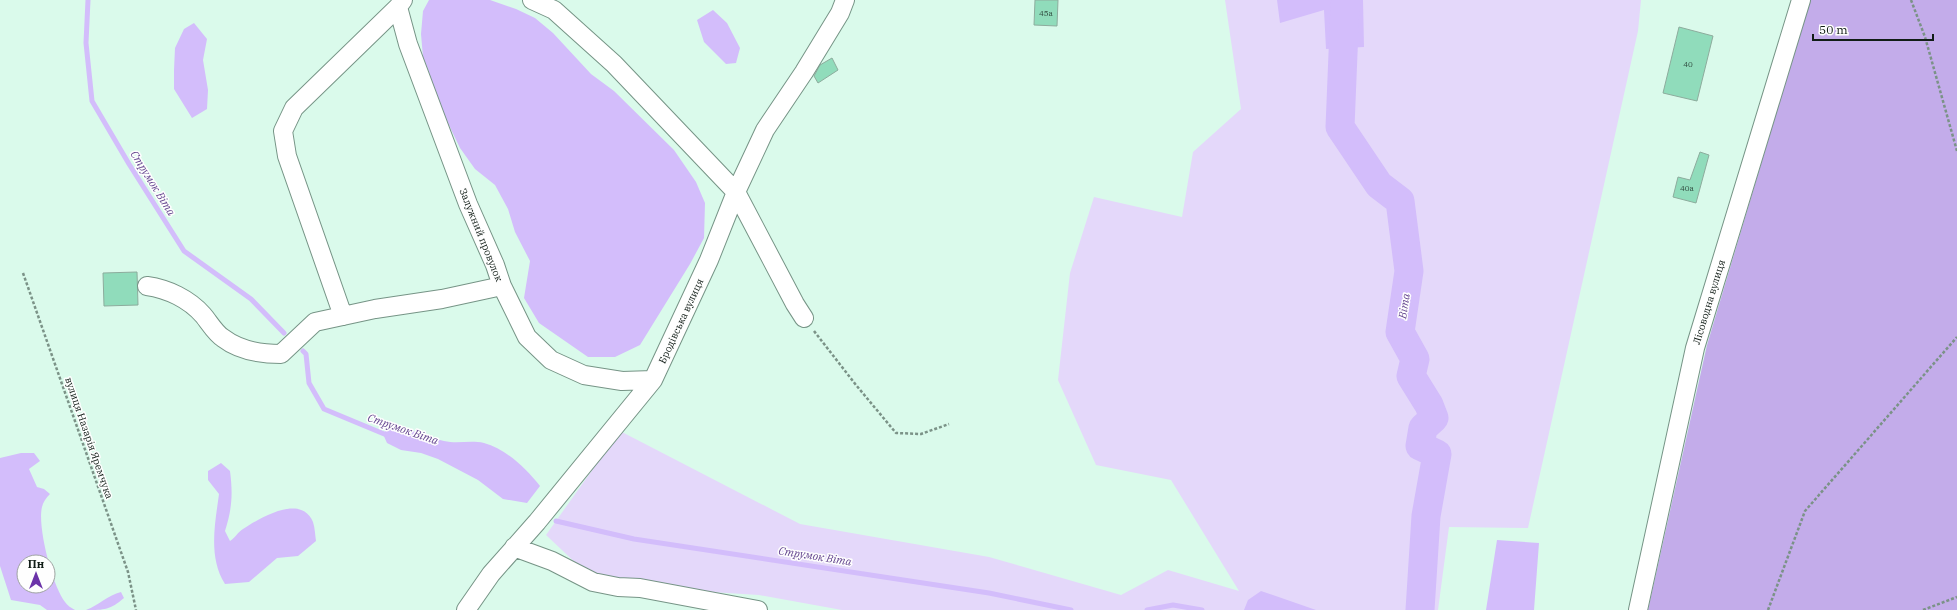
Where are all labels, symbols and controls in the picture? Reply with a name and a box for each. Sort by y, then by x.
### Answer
house number: 45а [1039,8,1054,18]
scale bar [1813,16,1933,42]
text: 50 m [1819,22,1848,37]
house number: 40 [1683,59,1693,69]
water label: Струмок Віта [127,148,179,218]
house number: 40а [1680,183,1695,193]
street label: Залужний провулок [456,186,506,284]
street label: Лісоводна вулиця [1690,258,1728,346]
street label: Бродівська вулиця [656,276,707,366]
water label: Віта [1395,292,1413,321]
street label: вулиця Назарія Яремчука [62,376,116,501]
water label: Струмок Віта [366,410,440,448]
water label: Струмок Віта [777,543,853,569]
north arrow [16,554,56,594]
text: Пн [28,557,45,571]

